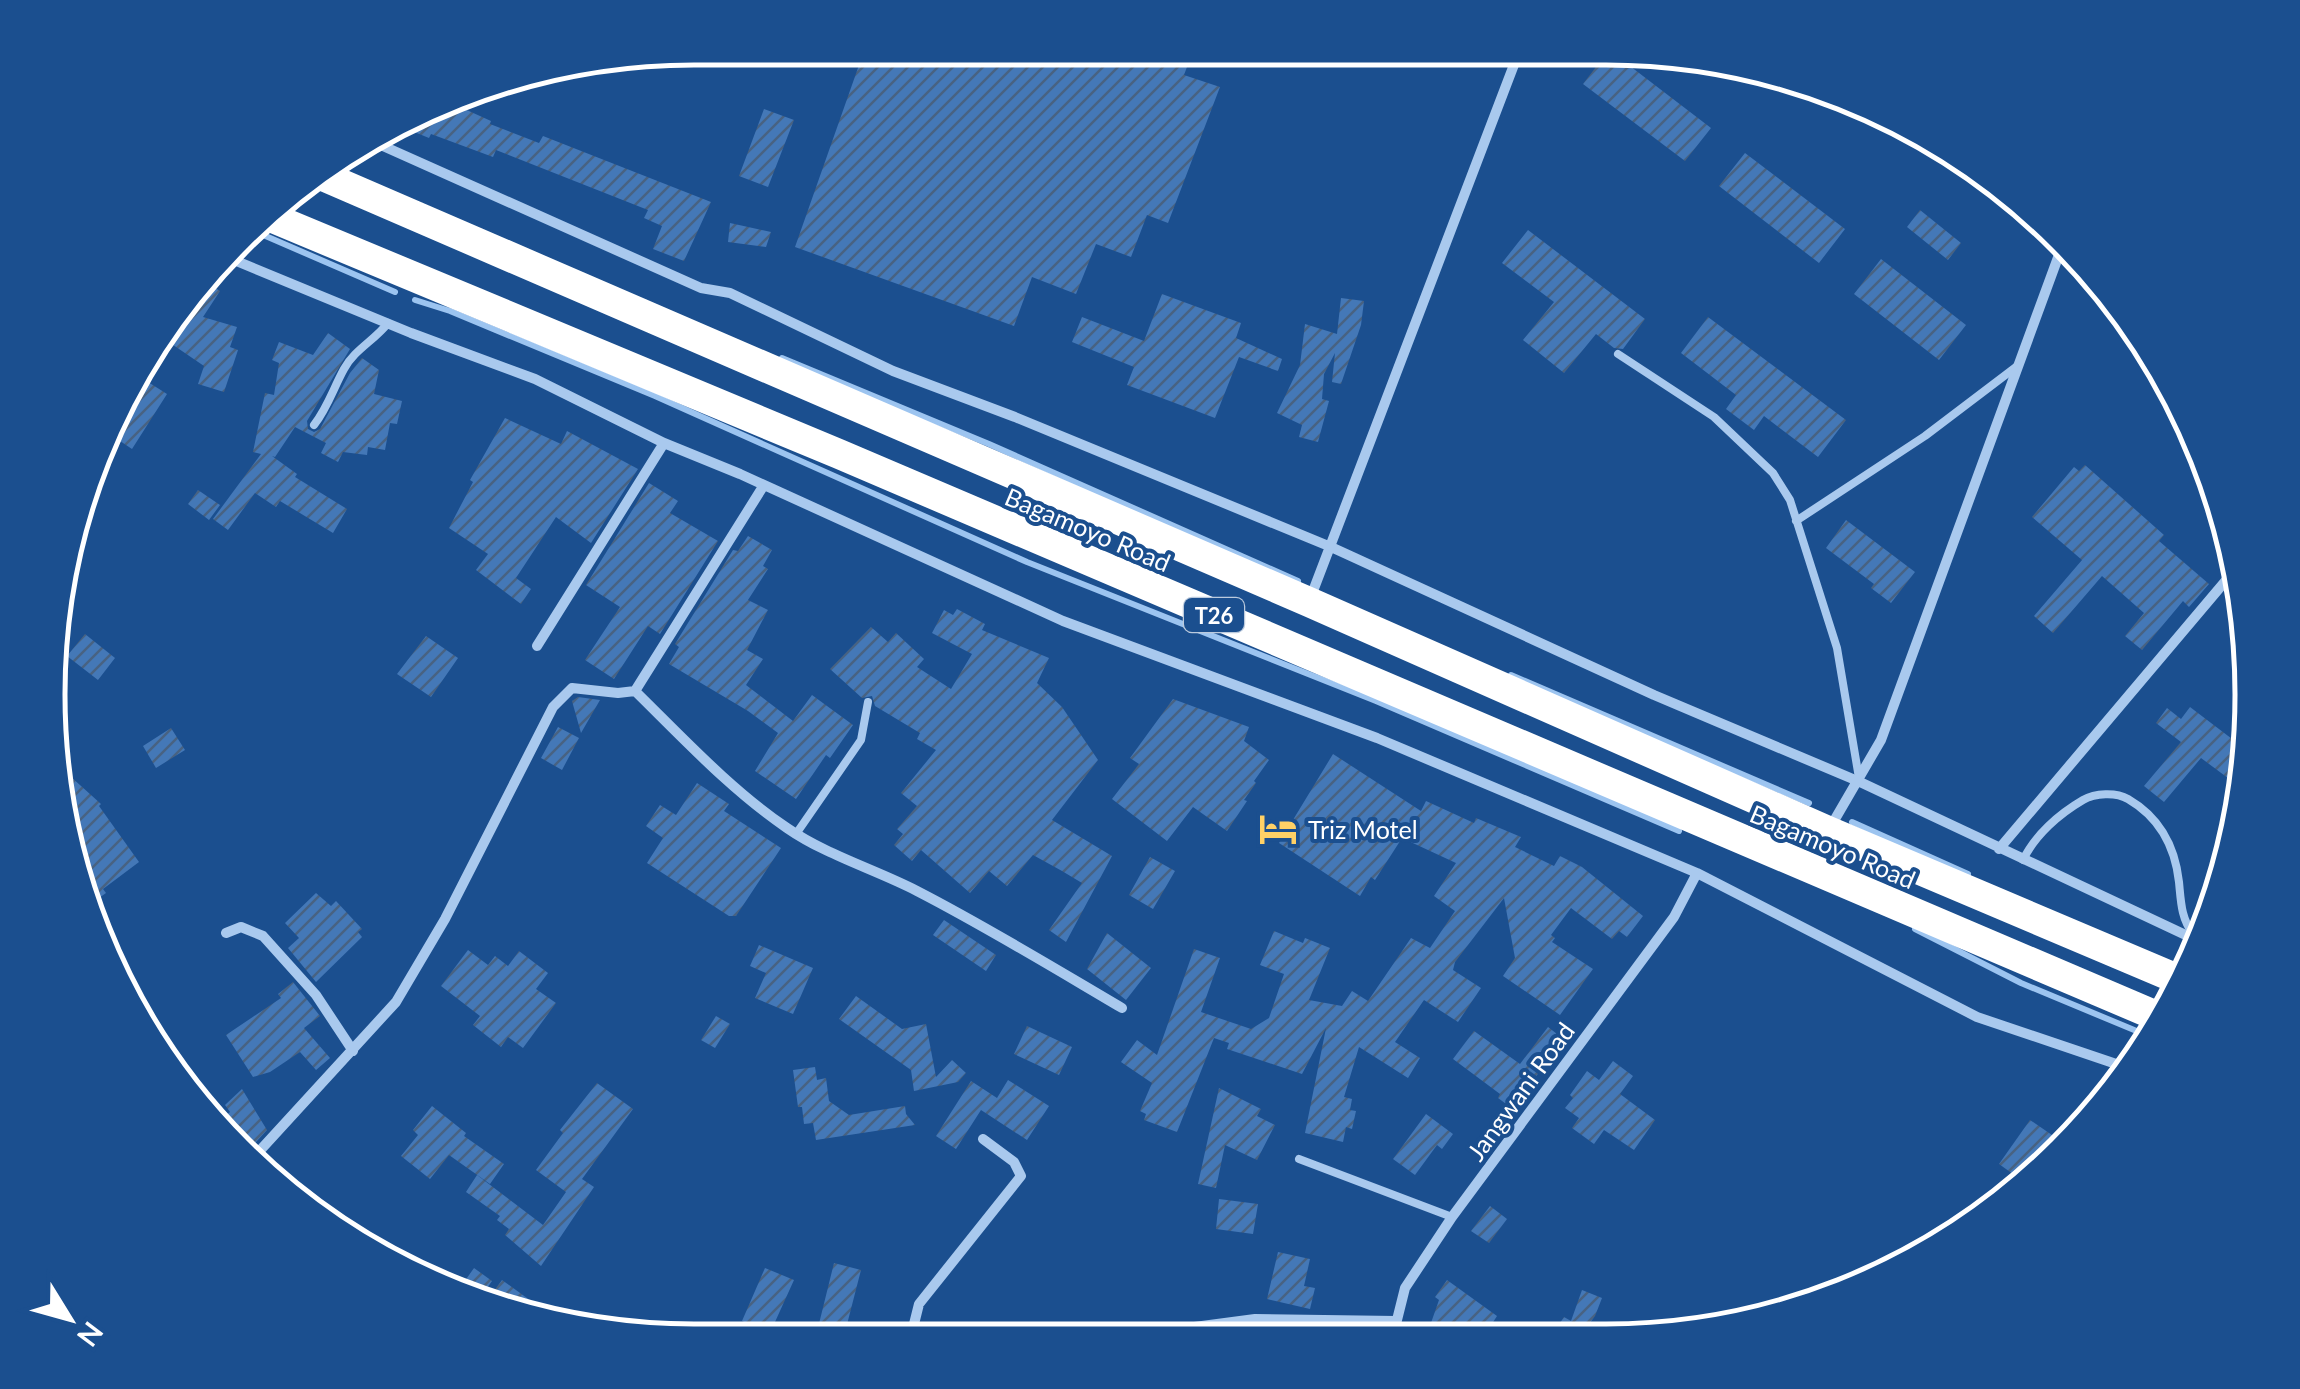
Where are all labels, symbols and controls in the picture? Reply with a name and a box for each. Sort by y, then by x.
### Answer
street label: Bagamoyo Road [1001,481,1175,577]
road number: T26 [1184,598,1244,632]
street label: Bagamoyo Road [1746,798,1920,894]
hotel icon: Triz Motel [1257,808,1299,850]
place label: Triz Motel [1308,814,1418,844]
street label: Jangwani Road [1460,1016,1580,1166]
north arrow [20,1269,120,1369]
text: N [71,1316,111,1353]

